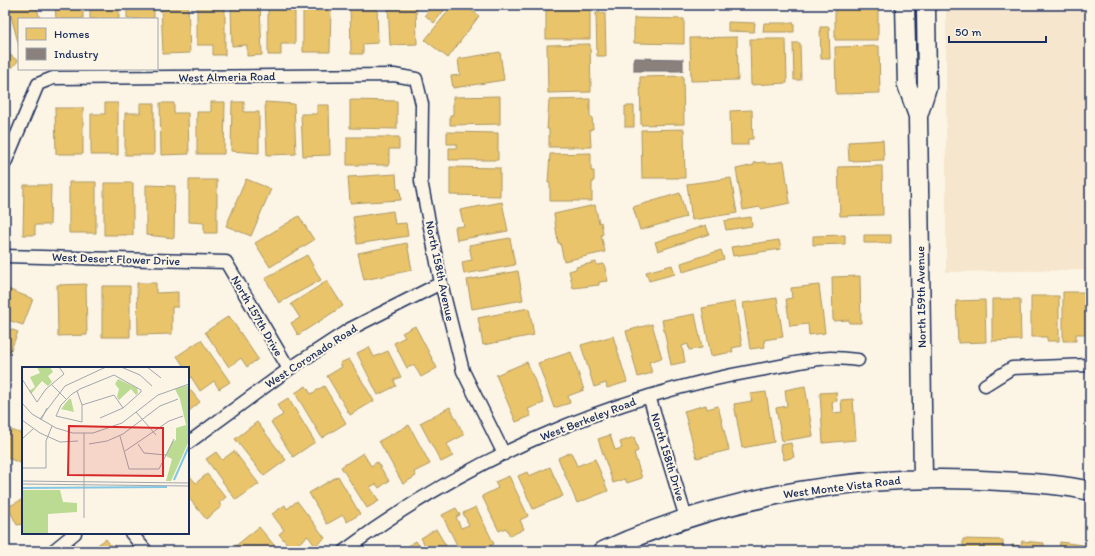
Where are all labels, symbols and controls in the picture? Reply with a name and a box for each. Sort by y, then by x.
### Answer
legend [18,18,158,70]
scale bar [949,18,1046,44]
text: 50 m [955,25,981,39]
text: Homes [54,27,90,41]
text: Industry [54,47,99,61]
street label: West Almeria Road [178,69,276,85]
street label: North 158th Avenue [423,219,458,323]
street label: North 159th Avenue [913,246,929,348]
street label: West Desert Flower Drive [52,250,181,268]
street label: North 157th Drive [228,273,286,359]
street label: West Coronado Road [262,321,360,391]
inset map [22,367,189,534]
street label: West Berkeley Road [538,394,638,444]
street label: North 158th Drive [648,411,688,503]
street label: West Monte Vista Road [782,473,902,501]

